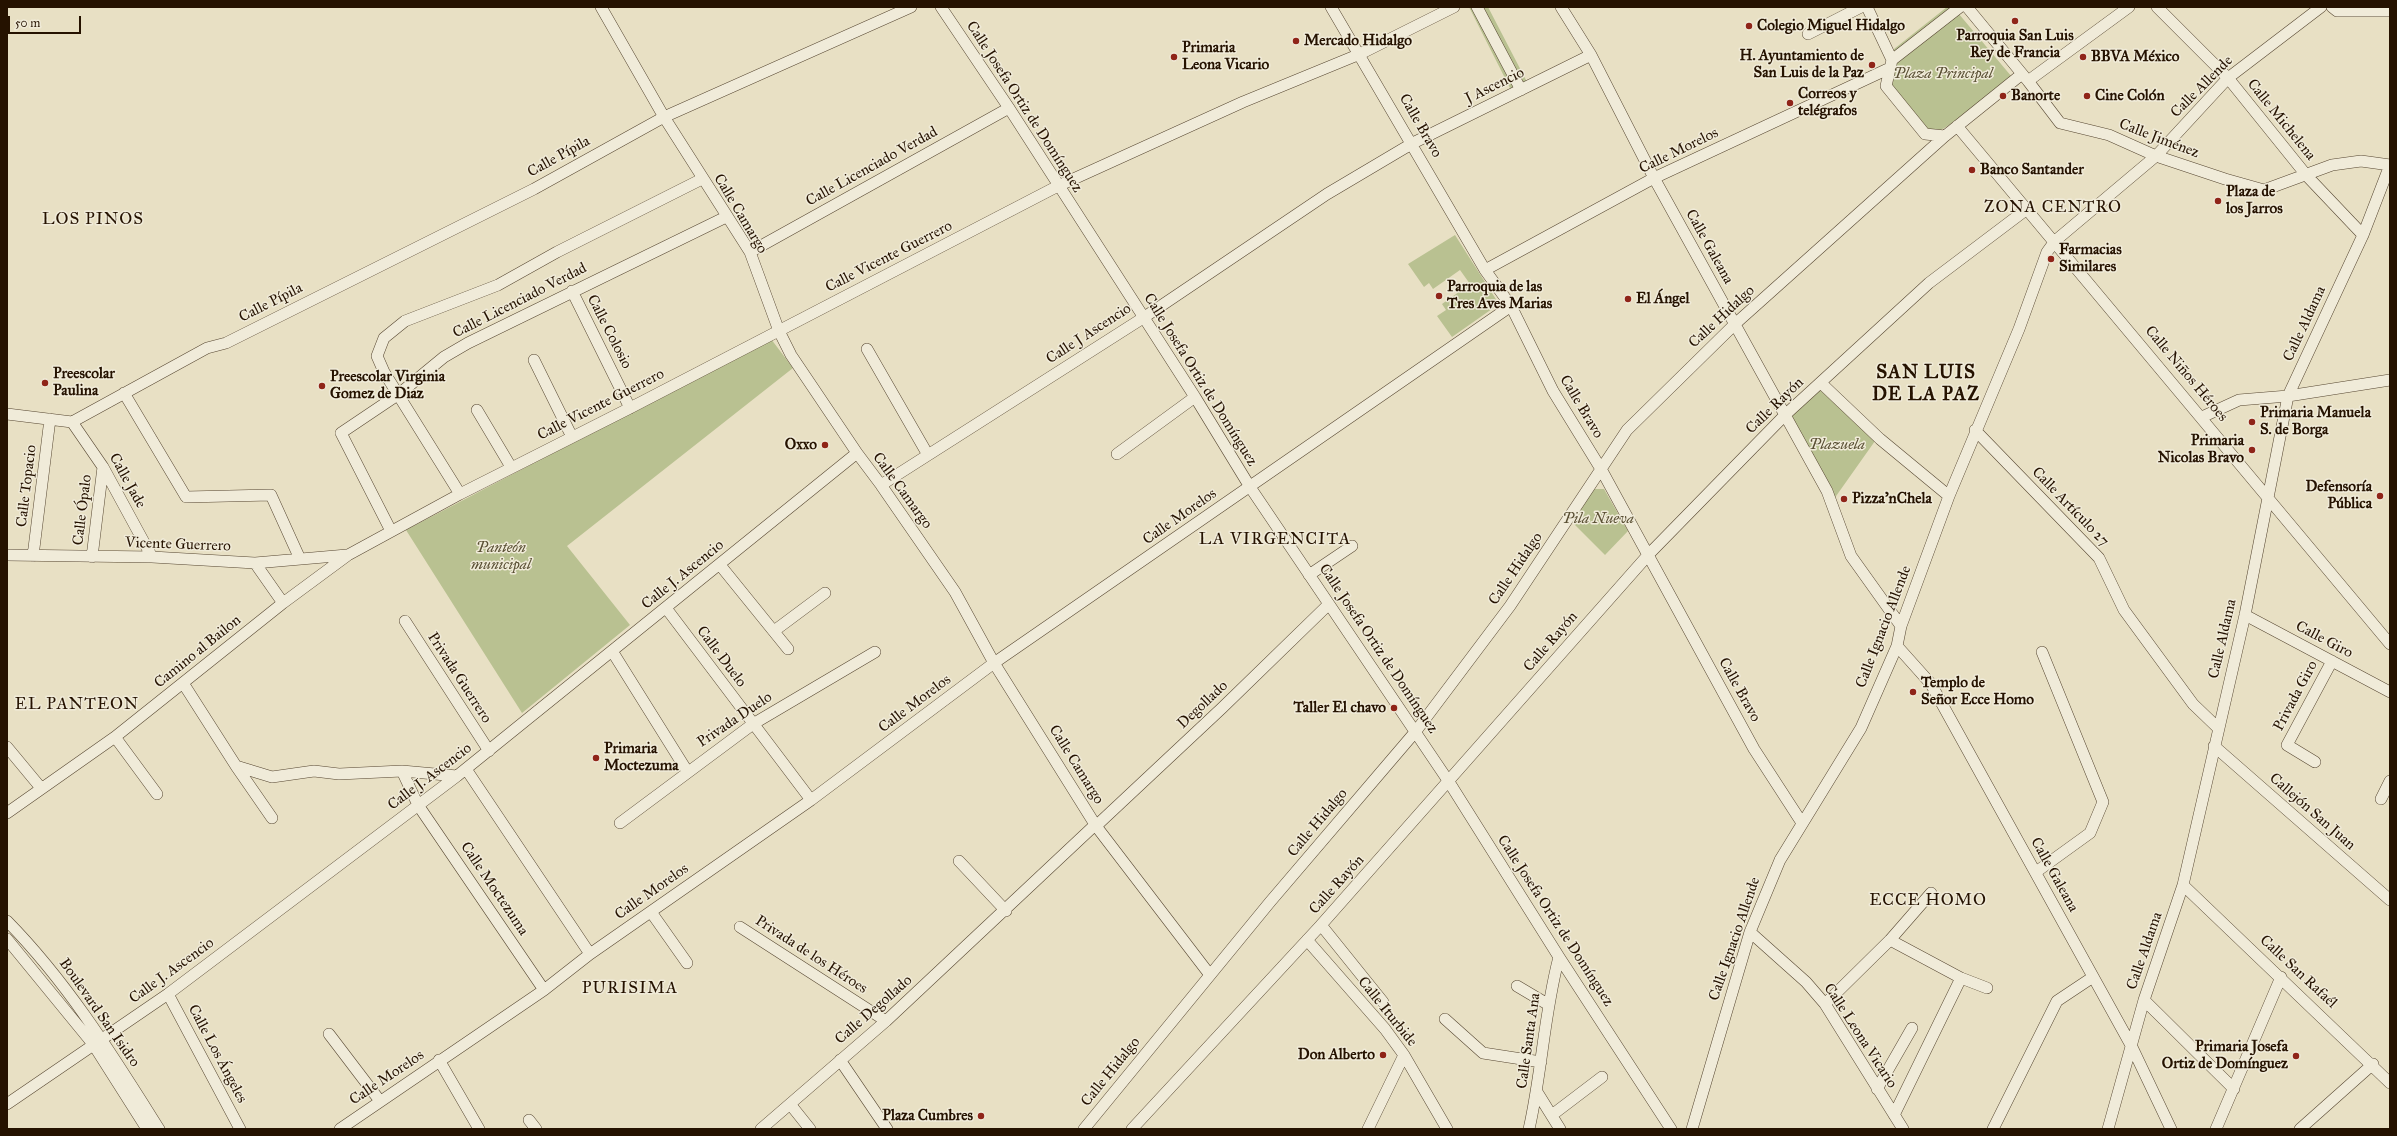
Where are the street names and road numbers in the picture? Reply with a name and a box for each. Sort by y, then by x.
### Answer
street label: Calle Josefa Ortiz de Domínguez [962,18,1086,196]
street label: Calle Allende [2167,52,2237,122]
street label: J Ascencio [1462,64,1528,108]
street label: Calle Michelena [2243,76,2319,164]
street label: Calle Bravo [1395,91,1445,161]
street label: Calle Jiménez [2116,115,2202,163]
street label: Calle Licenciado Verdad [803,123,941,211]
street label: Calle Morelos [1636,124,1722,178]
street label: Calle Pípila [525,132,593,182]
street label: Calle Camargo [709,171,771,257]
street label: Calle Galeana [1681,207,1737,287]
street label: Calle Vicente Guerrero [823,217,955,297]
street label: Calle Licenciado Verdad [450,259,590,343]
street label: Calle Pípila [236,279,306,327]
street label: Calle Hidalgo [1685,282,1759,352]
street label: Calle Aldama [2280,283,2330,365]
street label: Calle Josefa Ortiz de Domínguez [1139,290,1261,470]
street label: Calle Colosio [583,292,635,372]
street label: Calle J Ascencio [1043,300,1135,368]
street label: Calle Niños Héroes [2141,322,2231,426]
street label: Calle Vicente Guerrero [535,365,667,445]
street label: Calle Bravo [1555,372,1607,442]
street label: Calle Rayón [1742,374,1808,438]
street label: Calle Topacio [13,444,41,528]
street label: Calle Camargo [868,449,936,533]
street label: Calle Jade [105,450,149,512]
street label: Calle Artículo 27 [2028,464,2112,550]
street label: Calle Ópalo [70,474,96,546]
street label: Calle Morelos [1140,485,1220,549]
street label: Calle Hidalgo [1485,529,1547,609]
street label: Vicente Guerrero [125,534,231,556]
street label: Calle J. Ascencio [638,536,728,614]
street label: Calle Josefa Ortiz de Domínguez [1315,561,1441,737]
street label: Calle Ignacio Allende [1852,563,1916,691]
street label: Calle Aldama [2205,598,2241,680]
street label: Calle Rayón [1520,608,1582,676]
street label: Camino al Bailon [151,612,245,692]
street label: Calle Giro [2292,617,2356,663]
street label: Calle Duelo [692,623,750,691]
street label: Privada Guerrero [423,629,495,727]
street label: Calle Bravo [1714,655,1764,725]
street label: Privada Giro [2270,658,2322,734]
street label: Calle Morelos [875,671,955,737]
street label: Degollado [1174,677,1232,733]
street label: Privada Duelo [694,688,776,752]
street label: Calle Camargo [1045,722,1107,808]
street label: Calle J. Ascencio [384,740,476,814]
street label: Callejón San Juan [2265,770,2359,854]
street label: Calle Hidalgo [1284,785,1352,861]
street label: Calle Josefa Ortiz de Domínguez [1493,832,1617,1010]
street label: Calle Galeana [2026,835,2082,915]
street label: Calle Moctezuma [456,839,532,939]
street label: Calle Rayón [1306,852,1368,918]
street label: Calle Morelos [612,860,692,924]
street label: Calle Ignacio Allende [1705,875,1765,1003]
street label: Calle Aldama [2123,910,2167,992]
street label: Privada de los Héroes [752,912,870,998]
street label: Calle San Rafaél [2256,932,2340,1012]
street label: Calle J. Ascencio [126,934,218,1008]
street label: Boulevard San Isidro [55,955,143,1071]
street label: Calle Degollado [832,972,916,1048]
street label: Calle Iturbide [1354,974,1420,1050]
street label: Calle Leona Vicario [1819,980,1901,1092]
street label: Calle Santa Ana [1513,992,1545,1090]
street label: Calle Los Ángeles [184,1002,250,1106]
street label: Calle Hidalgo [1078,1034,1144,1110]
street label: Calle Morelos [346,1047,428,1109]

